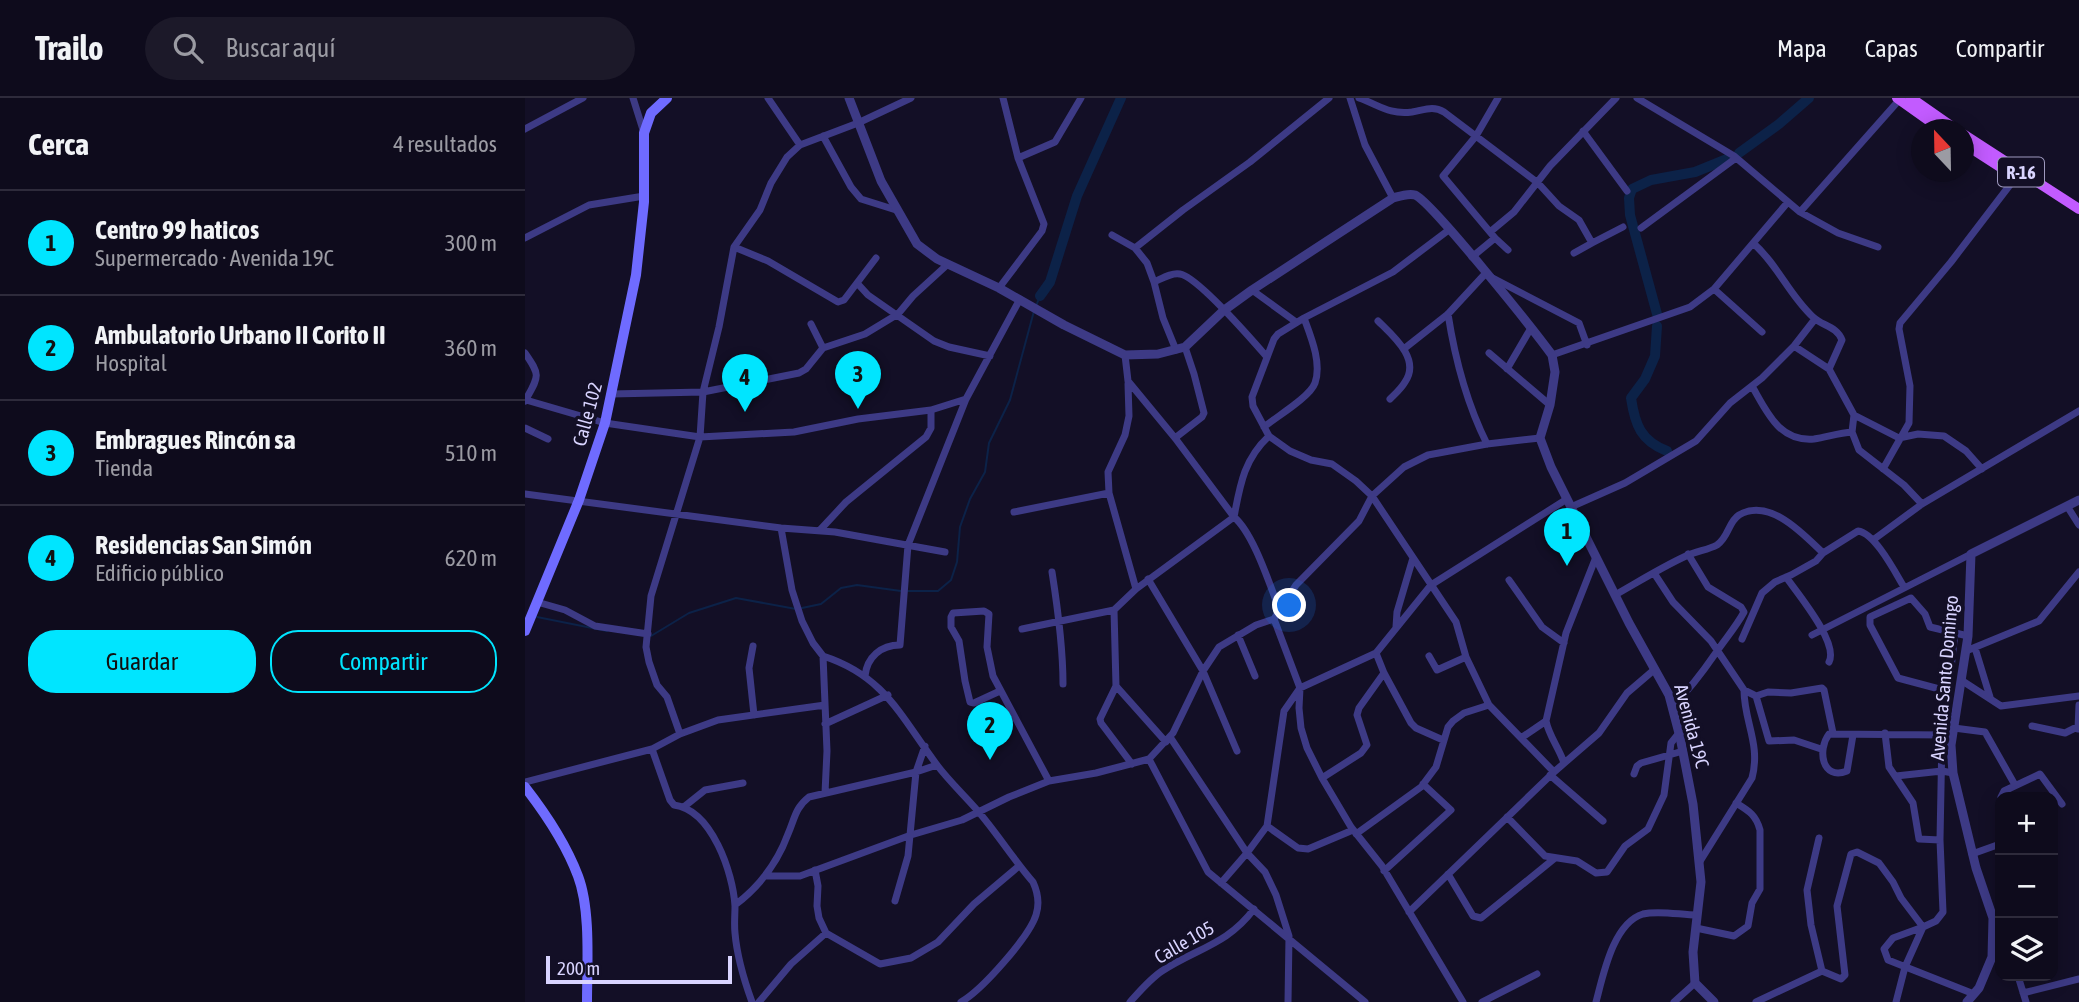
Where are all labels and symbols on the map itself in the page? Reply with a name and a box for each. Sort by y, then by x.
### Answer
north arrow [1911,119,1974,182]
road number: R-16 [1998,158,2044,186]
pin: 3 [835,351,881,409]
pin: 4 [722,354,768,412]
street label: Calle 102 [568,380,606,448]
pin: 1 [1544,508,1590,566]
your location [1272,588,1306,622]
street label: Avenida Santo Domingo [1926,594,1962,762]
street label: Avenida 19C [1670,682,1714,771]
pin: 2 [967,702,1013,760]
street label: Calle 105 [1150,916,1218,968]
scale bar [546,953,731,985]

